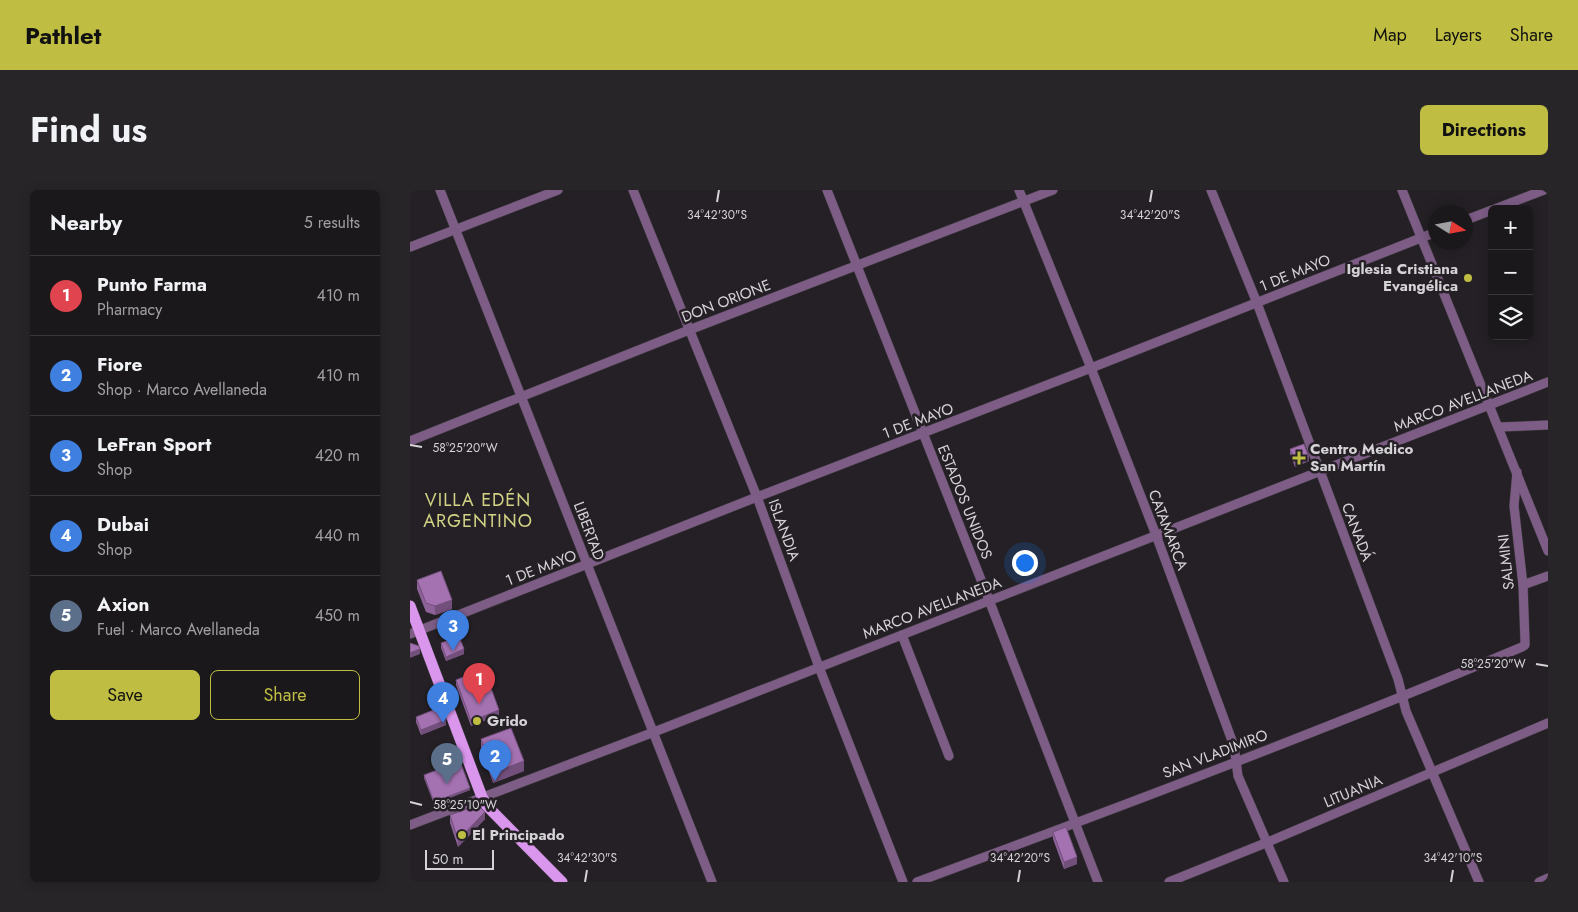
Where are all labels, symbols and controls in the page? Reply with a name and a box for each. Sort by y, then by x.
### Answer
text: Pathlet [25,18,101,53]
text: Map [1373,22,1407,48]
text: Layers [1435,22,1482,48]
text: Share [1510,22,1553,48]
text: Find us [30,105,147,155]
button: Directions [1420,105,1548,155]
north arrow [1428,205,1473,250]
map controls [1488,205,1533,340]
button: + [1488,205,1533,250]
text: 34°42'30"S [687,206,747,224]
text: 34°42'20"S [1120,206,1181,224]
text: Nearby [50,208,122,238]
text: 5 results [304,211,360,234]
street label: 1 DE MAYO [1256,249,1334,297]
button: − [1488,250,1533,295]
place label: Iglesia Cristiana Evangélica [1346,258,1458,297]
text: Punto Farma [97,271,207,298]
marker: Iglesia Cristiana Evangélica [1462,272,1474,284]
street label: DON ORIONE [678,274,774,328]
text: 1 [62,284,70,307]
text: 410 m [317,284,360,307]
button: layers [1488,295,1533,340]
text: Pharmacy [97,298,162,321]
text: Fiore [97,351,142,378]
text: 2 [61,364,71,387]
text: 410 m [317,364,360,387]
street label: MARCO AVELLANEDA [1390,364,1536,438]
text: Shop · Marco Avellaneda [97,378,267,401]
street label: 1 DE MAYO [879,397,957,445]
text: LeFran Sport [97,431,211,458]
place label: Centro Medico San Martín [1310,438,1414,477]
text: 58°25'20"W [432,439,498,457]
street label: ESTADOS UNIDOS [932,442,998,562]
text: 3 [61,444,71,467]
text: 420 m [315,444,360,467]
marker: Centro Medico San Martín [1292,451,1306,465]
text: Shop [97,458,132,481]
district label: VILLA EDÉN ARGENTINO [423,487,533,534]
street label: CATAMARCA [1143,487,1193,574]
street label: ISLANDIA [763,496,805,564]
street label: LIBERTAD [568,499,610,563]
street label: CANADÁ [1336,500,1378,565]
text: Dubai [97,511,149,538]
text: 4 [60,524,72,547]
text: 440 m [314,524,360,547]
street label: SALMINI [1492,533,1520,591]
text: Shop [97,538,132,561]
street label: 1 DE MAYO [502,544,580,592]
your location [1012,550,1038,576]
street label: MARCO AVELLANEDA [859,571,1005,645]
text: Axion [97,591,149,618]
text: 5 [61,604,71,627]
text: 450 m [315,604,360,627]
pin: 3 [437,610,469,651]
text: Fuel · Marco Avellaneda [97,618,260,641]
text: 58°25'20"W [1460,655,1526,673]
pin: 1 [463,663,495,704]
button: Save [50,670,200,720]
button: Share [210,670,360,720]
pin: 4 [427,682,459,723]
place label: Grido [487,710,528,732]
marker: Grido [471,715,483,727]
street label: SAN VLADIMIRO [1159,724,1271,784]
pin: 2 [479,740,511,781]
pin: 5 [431,743,463,784]
street label: LITUANIA [1320,769,1386,813]
text: 58°25'10"W [433,796,497,814]
place label: El Principado [472,824,565,846]
marker: El Principado [456,829,468,841]
scale bar [425,847,494,870]
text: 50 m [432,849,463,869]
text: 34°42'30"S [557,849,617,867]
text: 34°42'20"S [990,849,1051,867]
text: 34°42'10"S [1424,849,1483,867]

